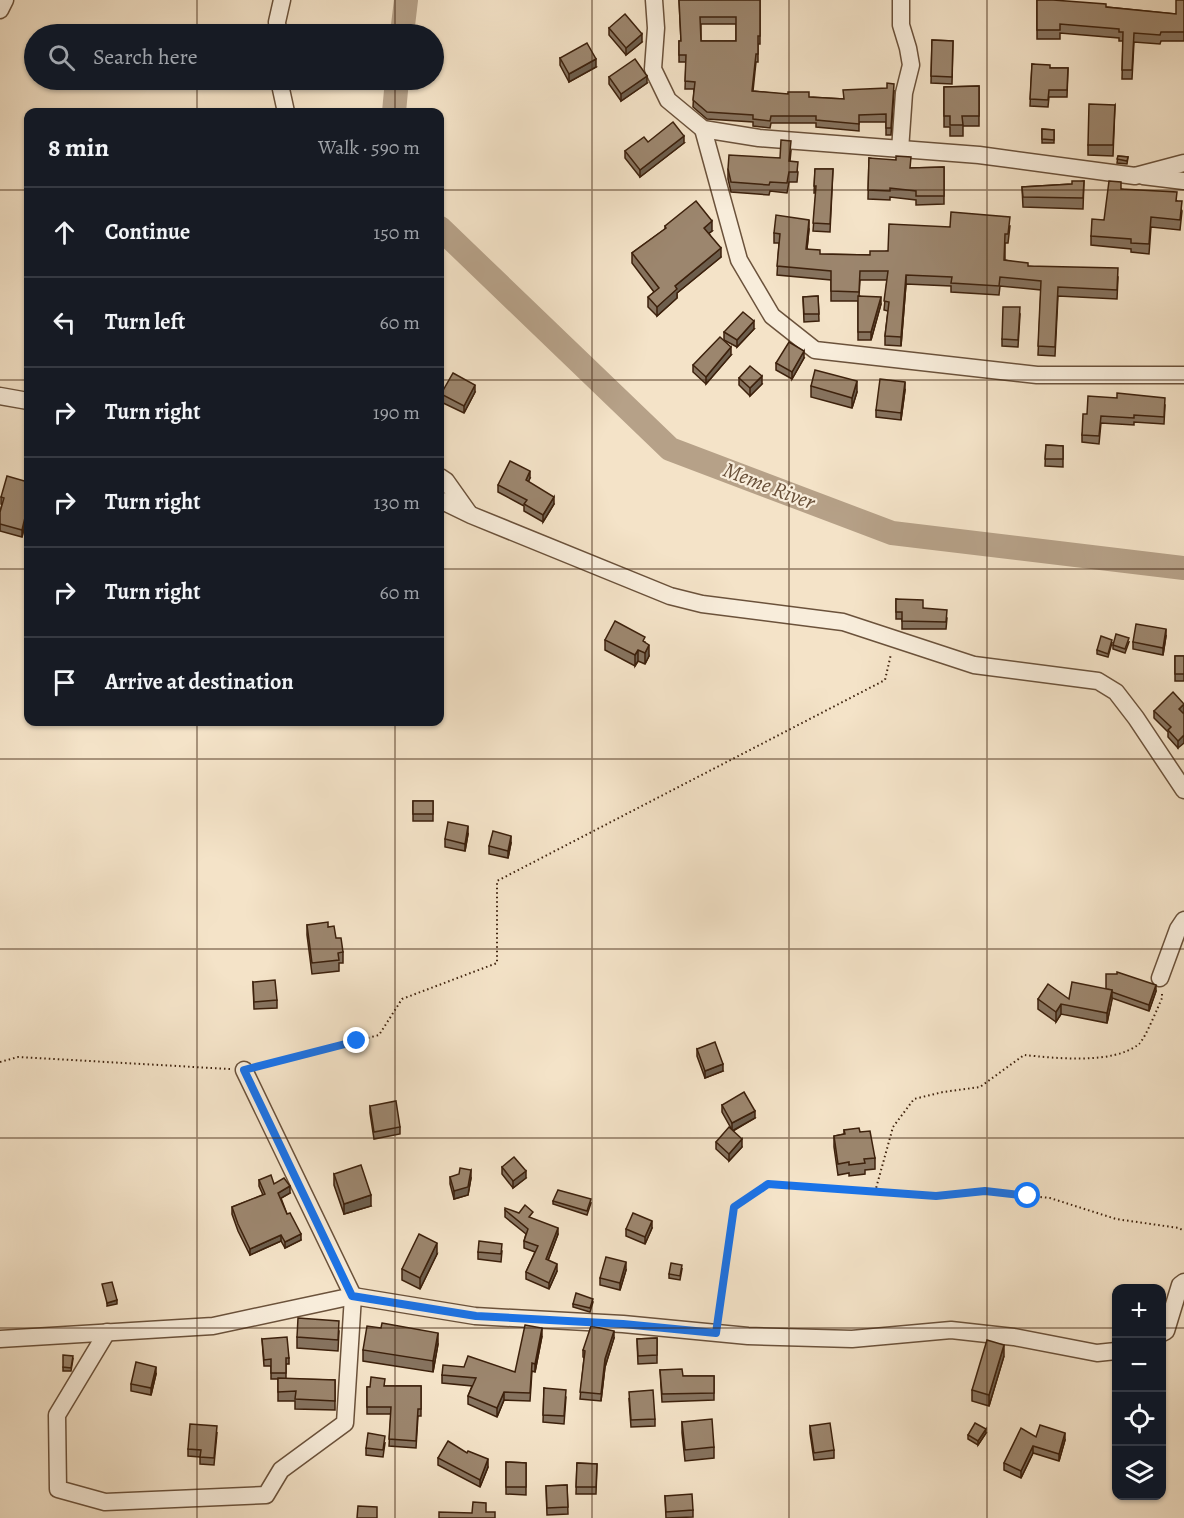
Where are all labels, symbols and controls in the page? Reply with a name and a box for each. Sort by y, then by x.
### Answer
search box [24,24,444,90]
icon: search [45,41,78,74]
text: Search here [93,42,198,72]
text: 8 min [48,130,109,165]
text: Walk · 590 m [318,134,420,161]
icon: ahead [48,216,81,249]
text: Continue [105,217,190,247]
text: 150 m [373,219,420,246]
icon: left [48,306,81,339]
text: Turn left [105,307,185,337]
text: 60 m [380,309,420,336]
icon: right [48,396,81,429]
text: Turn right [105,397,201,427]
text: 190 m [373,399,420,426]
water label: Meme River [719,455,820,518]
icon: right [48,486,81,519]
text: Turn right [105,487,201,517]
text: 130 m [374,489,420,516]
icon: right [48,576,81,609]
text: Turn right [105,577,201,607]
text: 60 m [380,579,420,606]
icon: arrive [48,666,81,699]
text: Arrive at destination [105,667,294,697]
route end [343,1027,369,1053]
route start [1014,1182,1040,1208]
map controls [1112,1284,1166,1500]
button: + [1112,1284,1166,1338]
button: − [1112,1338,1166,1392]
button: locate [1112,1392,1166,1446]
button: layers [1112,1446,1166,1500]

